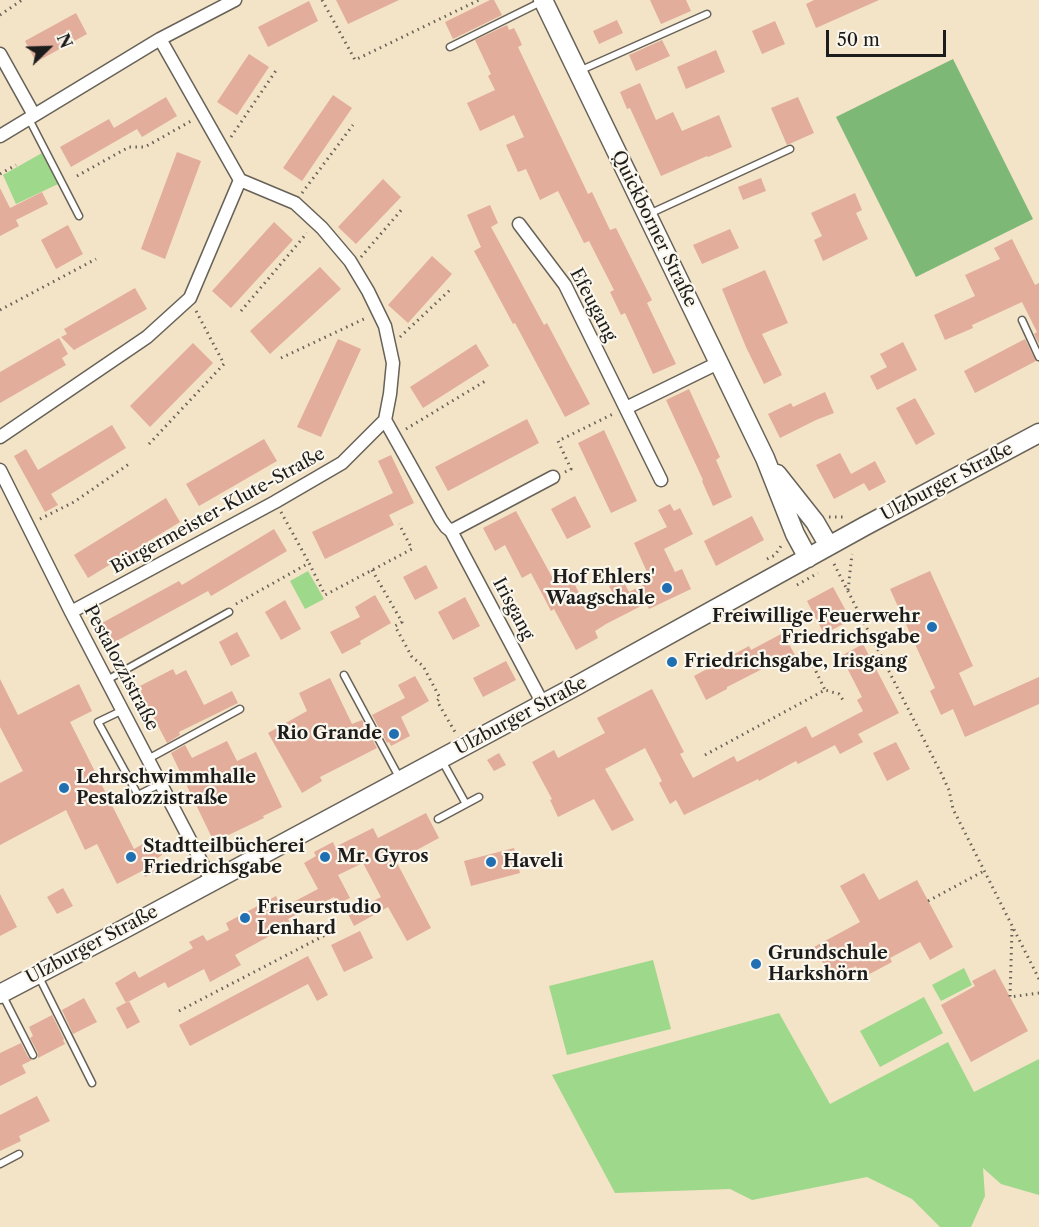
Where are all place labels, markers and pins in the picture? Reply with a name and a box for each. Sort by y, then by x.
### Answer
place label: Hof Ehlers' Waagschale [546,567,655,610]
marker: Hof Ehlers' Waagschale [660,581,674,595]
place label: Freiwillige Feuerwehr Friedrichsgabe [712,606,920,648]
marker: Freiwillige Feuerwehr Friedrichsgabe [925,620,939,634]
place label: Friedrichsgabe, Irisgang [684,651,907,673]
marker: Friedrichsgabe, Irisgang [665,655,679,669]
place label: Rio Grande [276,723,382,745]
marker: Rio Grande [387,727,401,741]
place label: Lehrschwimmhalle Pestalozzistraße [76,767,256,810]
marker: Lehrschwimmhalle Pestalozzistraße [57,781,71,795]
place label: Stadtteilbücherei Friedrichsgabe [143,836,305,878]
place label: Mr. Gyros [337,846,429,868]
marker: Stadtteilbücherei Friedrichsgabe [124,850,138,864]
marker: Mr. Gyros [318,850,332,864]
place label: Haveli [503,851,563,873]
marker: Haveli [484,855,498,869]
place label: Friseurstudio Lenhard [257,897,381,940]
marker: Friseurstudio Lenhard [238,911,252,925]
place label: Grundschule Harkshörn [768,943,888,986]
marker: Grundschule Harkshörn [749,957,763,971]

